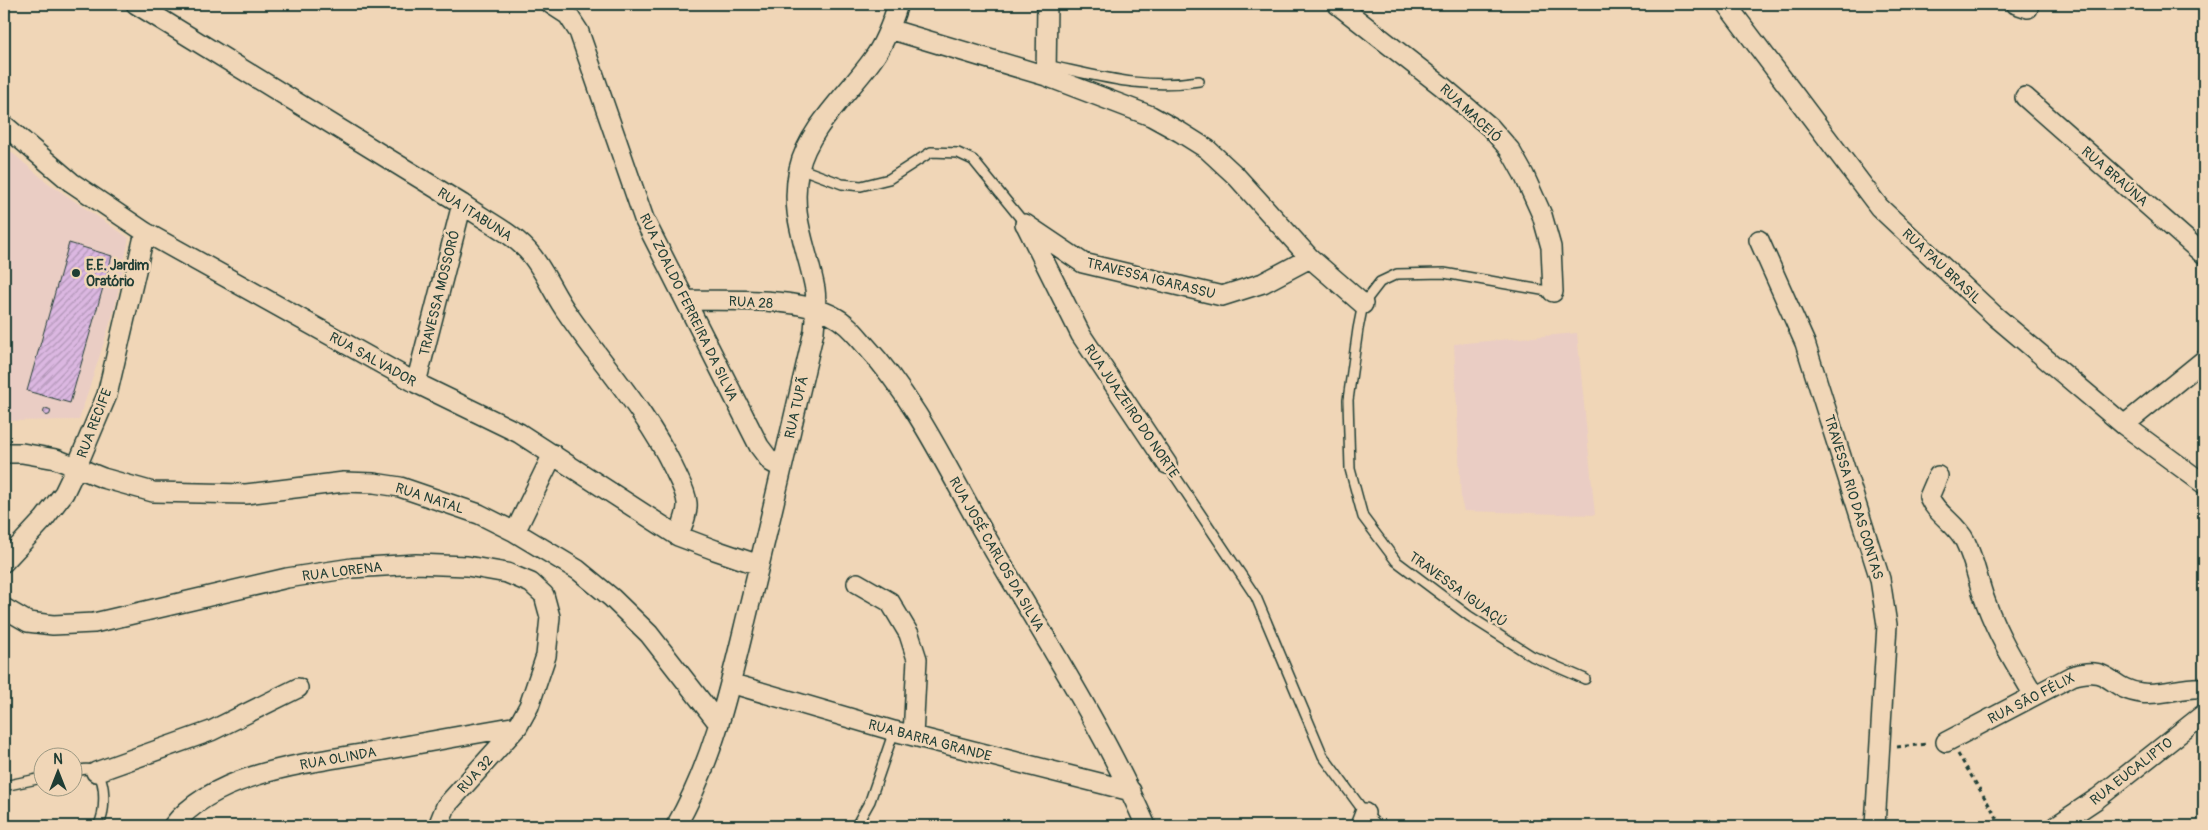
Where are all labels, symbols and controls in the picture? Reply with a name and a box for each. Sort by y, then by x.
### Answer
street label: RUA MACEIÓ [1436,80,1506,146]
street label: RUA BRAÚNA [2078,143,2151,210]
street label: RUA ITABUNA [434,184,515,245]
street label: RUA ZOALDO FERREIRA DA SILVA [636,211,741,404]
street label: RUA PAU BRASIL [1898,225,1985,308]
street label: TRAVESSA MOSSORÓ [415,228,463,358]
street label: TRAVESSA IGARASSU [1085,254,1217,303]
place label: E.E. Jardim Oratório [86,257,150,290]
marker: E.E. Jardim Oratório [70,267,82,279]
street label: RUA 28 [728,293,774,312]
street label: RUA SALVADOR [326,329,419,390]
street label: RUA JUAZEIRO DO NORTE [1080,341,1183,481]
street label: RUA TUPÃ [781,374,812,440]
street label: RUA RECIFE [73,386,116,460]
street label: TRAVESSA RIO DAS CONTAS [1820,413,1887,582]
street label: RUA JOSÉ CARLOS DA SILVA [945,474,1049,634]
street label: RUA NATAL [393,479,466,518]
street label: TRAVESSA IGUAÇÚ [1405,548,1510,631]
street label: RUA LORENA [301,558,383,585]
street label: RUA SÃO FÉLIX [1985,668,2077,728]
street label: RUA BARRA GRANDE [866,716,993,765]
street label: RUA EUCALIPTO [2087,734,2176,809]
street label: RUA OLINDA [298,743,378,774]
north arrow [32,748,82,798]
text: N [53,751,63,768]
street label: RUA 32 [454,752,497,797]

